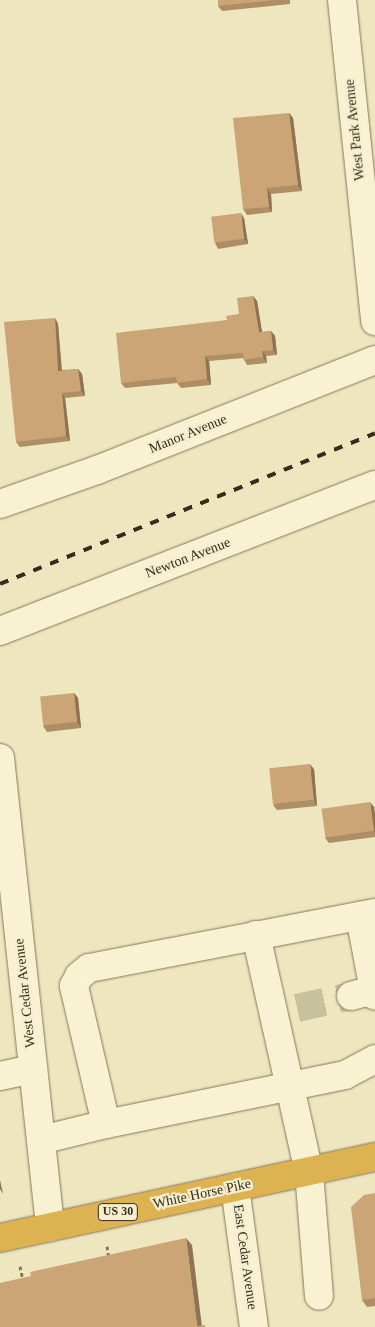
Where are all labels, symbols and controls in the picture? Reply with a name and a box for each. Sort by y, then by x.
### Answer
street label: West Park Avenue [341,78,369,182]
street label: Manor Avenue [146,411,230,457]
street label: Newton Avenue [143,534,233,582]
street label: West Cedar Avenue [11,937,39,1049]
street label: White Horse Pike [152,1175,252,1213]
road number: US 30 [97,1202,139,1222]
street label: East Cedar Avenue [229,1203,261,1311]

